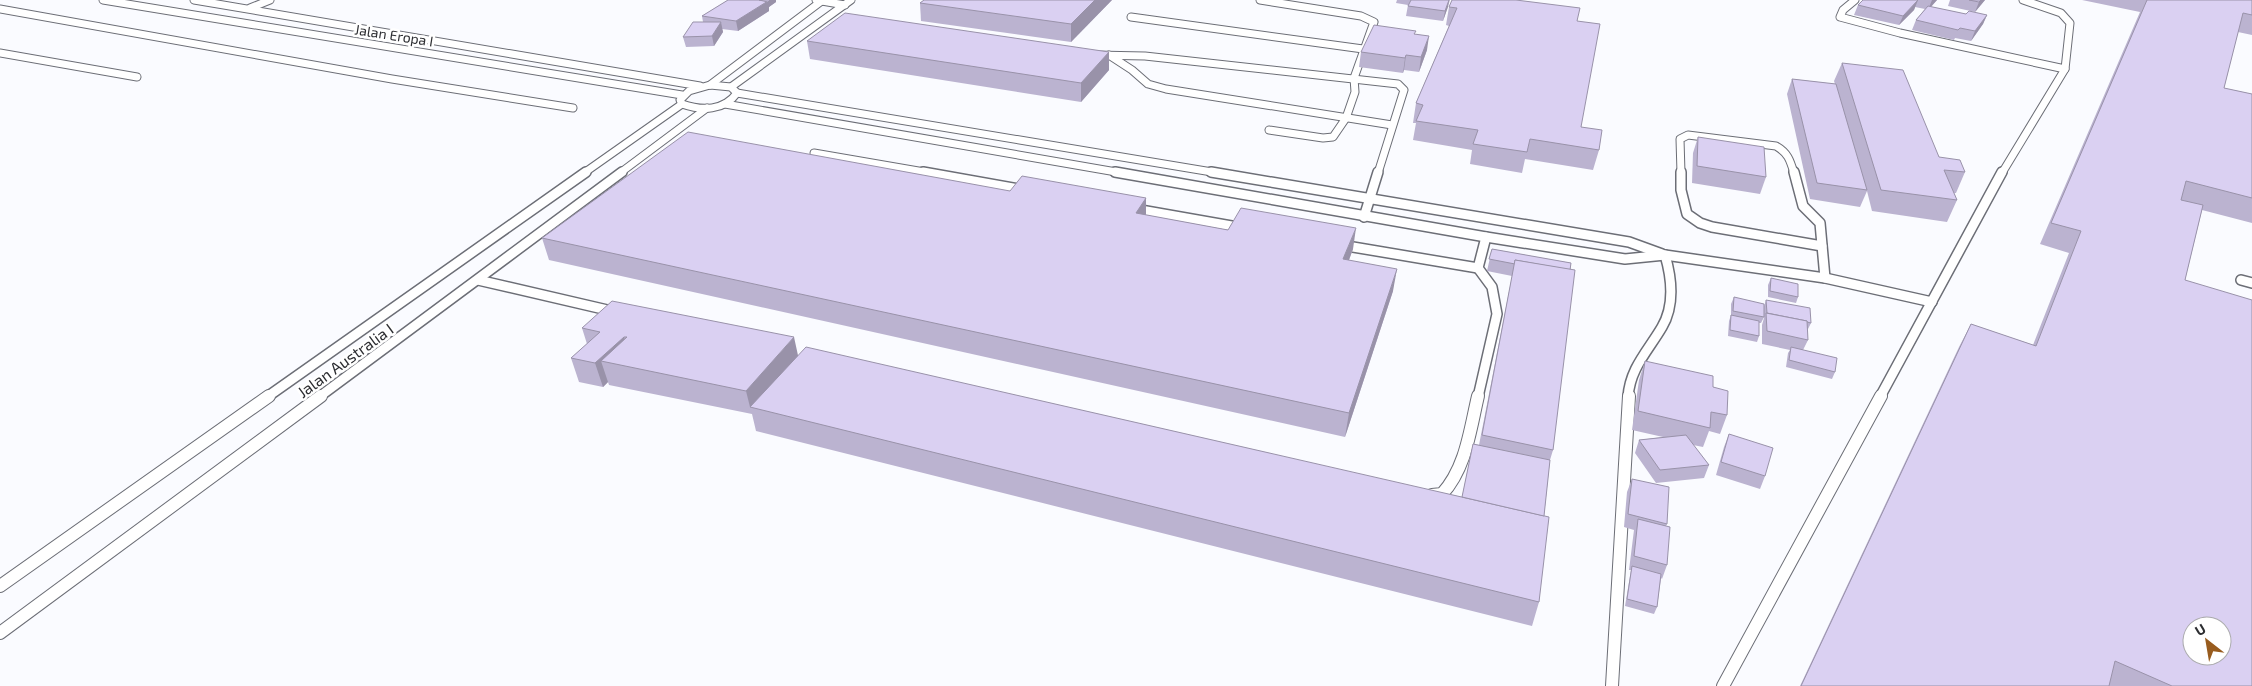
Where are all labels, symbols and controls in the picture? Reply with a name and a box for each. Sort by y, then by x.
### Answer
street label: Jalan Eropa I [353,20,435,50]
street label: Jalan Australia I [293,319,397,401]
north arrow [2182,616,2232,666]
text: U [2192,620,2209,639]

